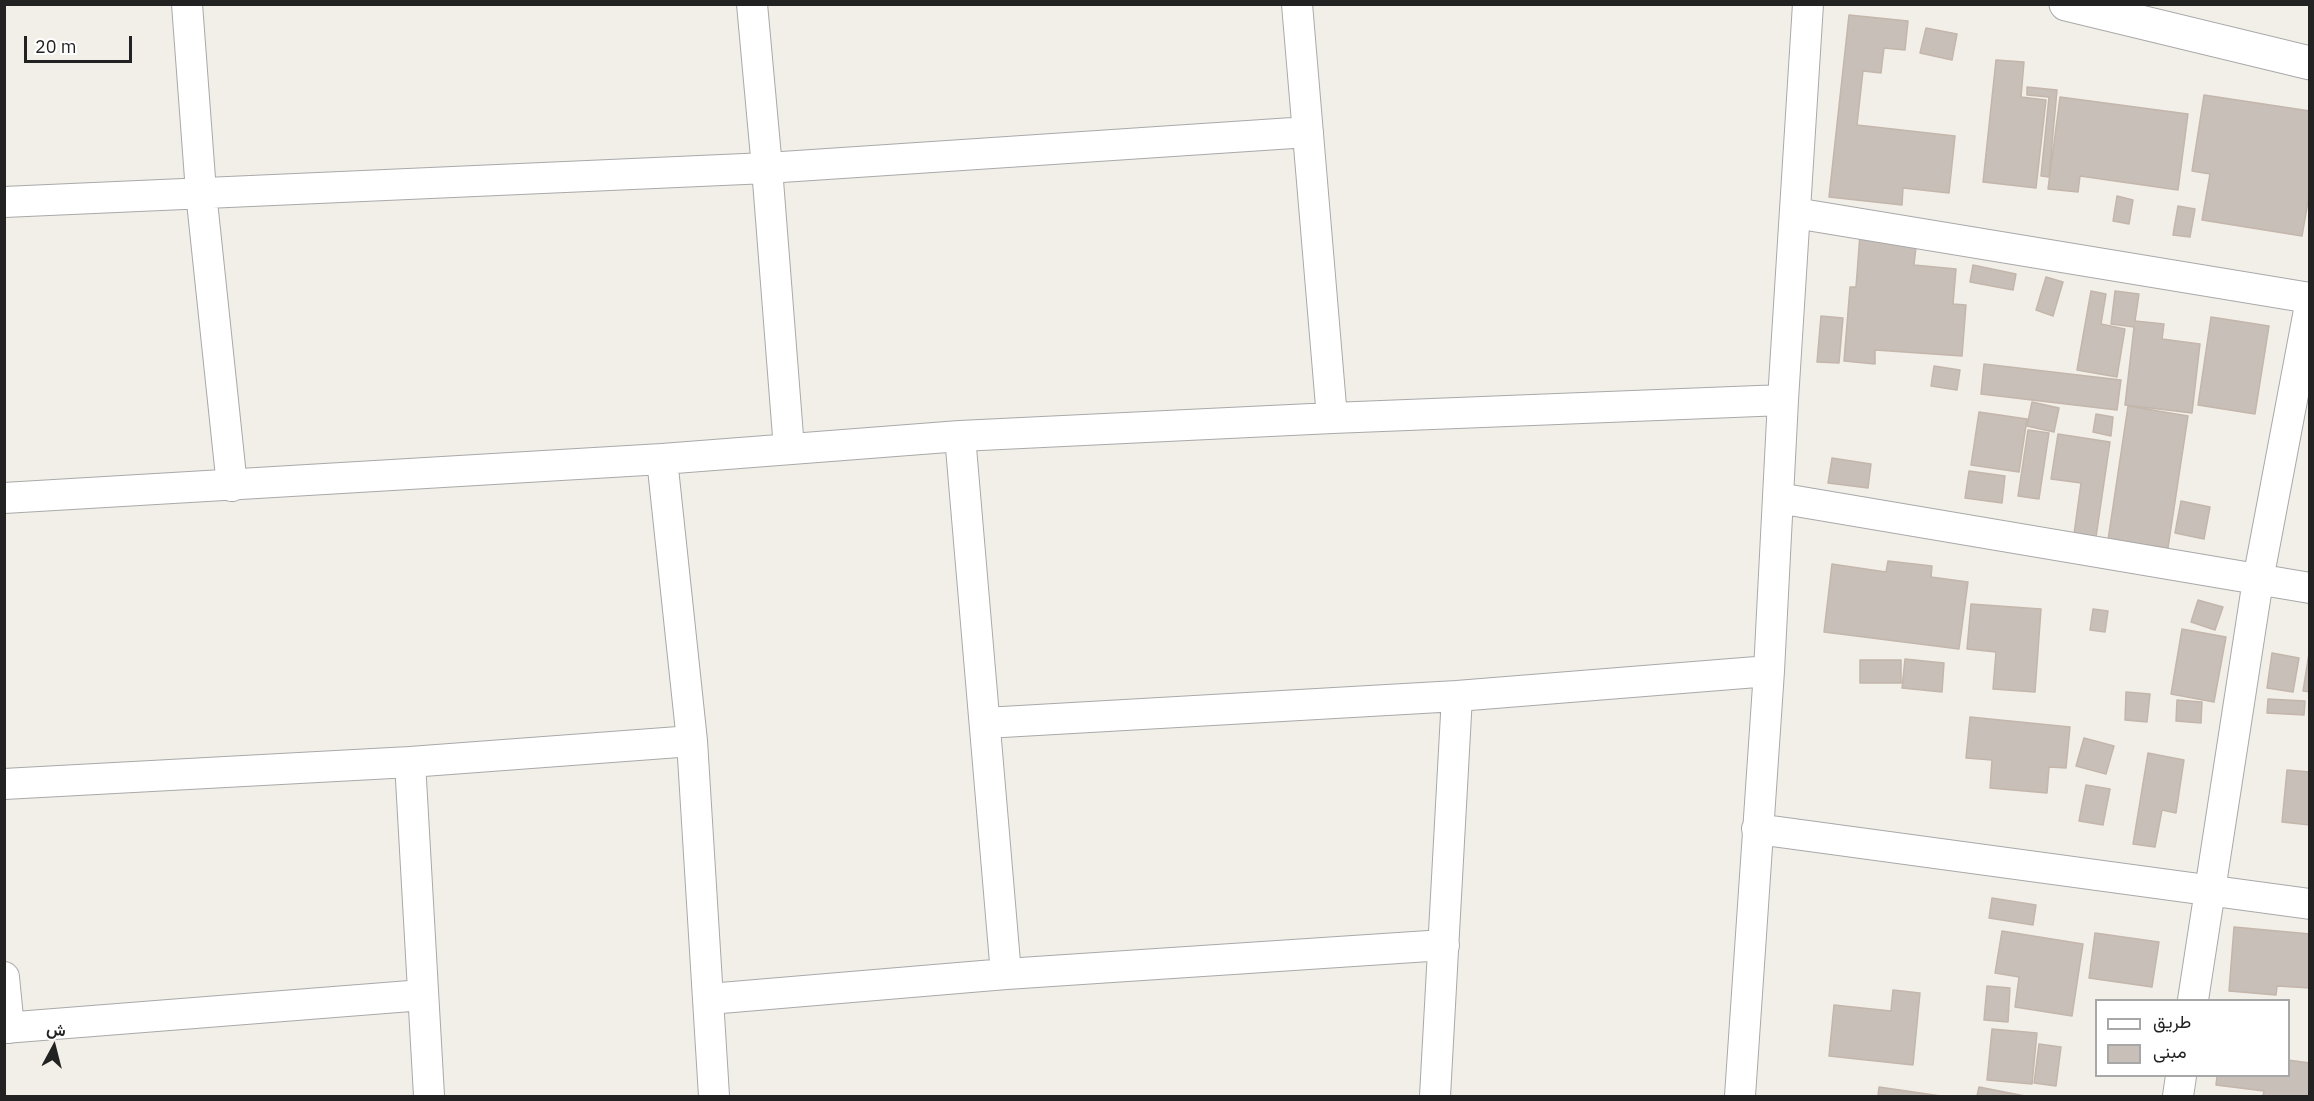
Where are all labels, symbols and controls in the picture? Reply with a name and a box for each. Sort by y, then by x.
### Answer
scale bar [27,24,135,62]
text: 20 m [35,35,77,58]
legend [2095,999,2290,1077]
text: طريق [2153,1010,2191,1033]
north arrow [24,1017,84,1077]
text: ش [45,1018,67,1040]
text: مبنى [2153,1040,2187,1063]

